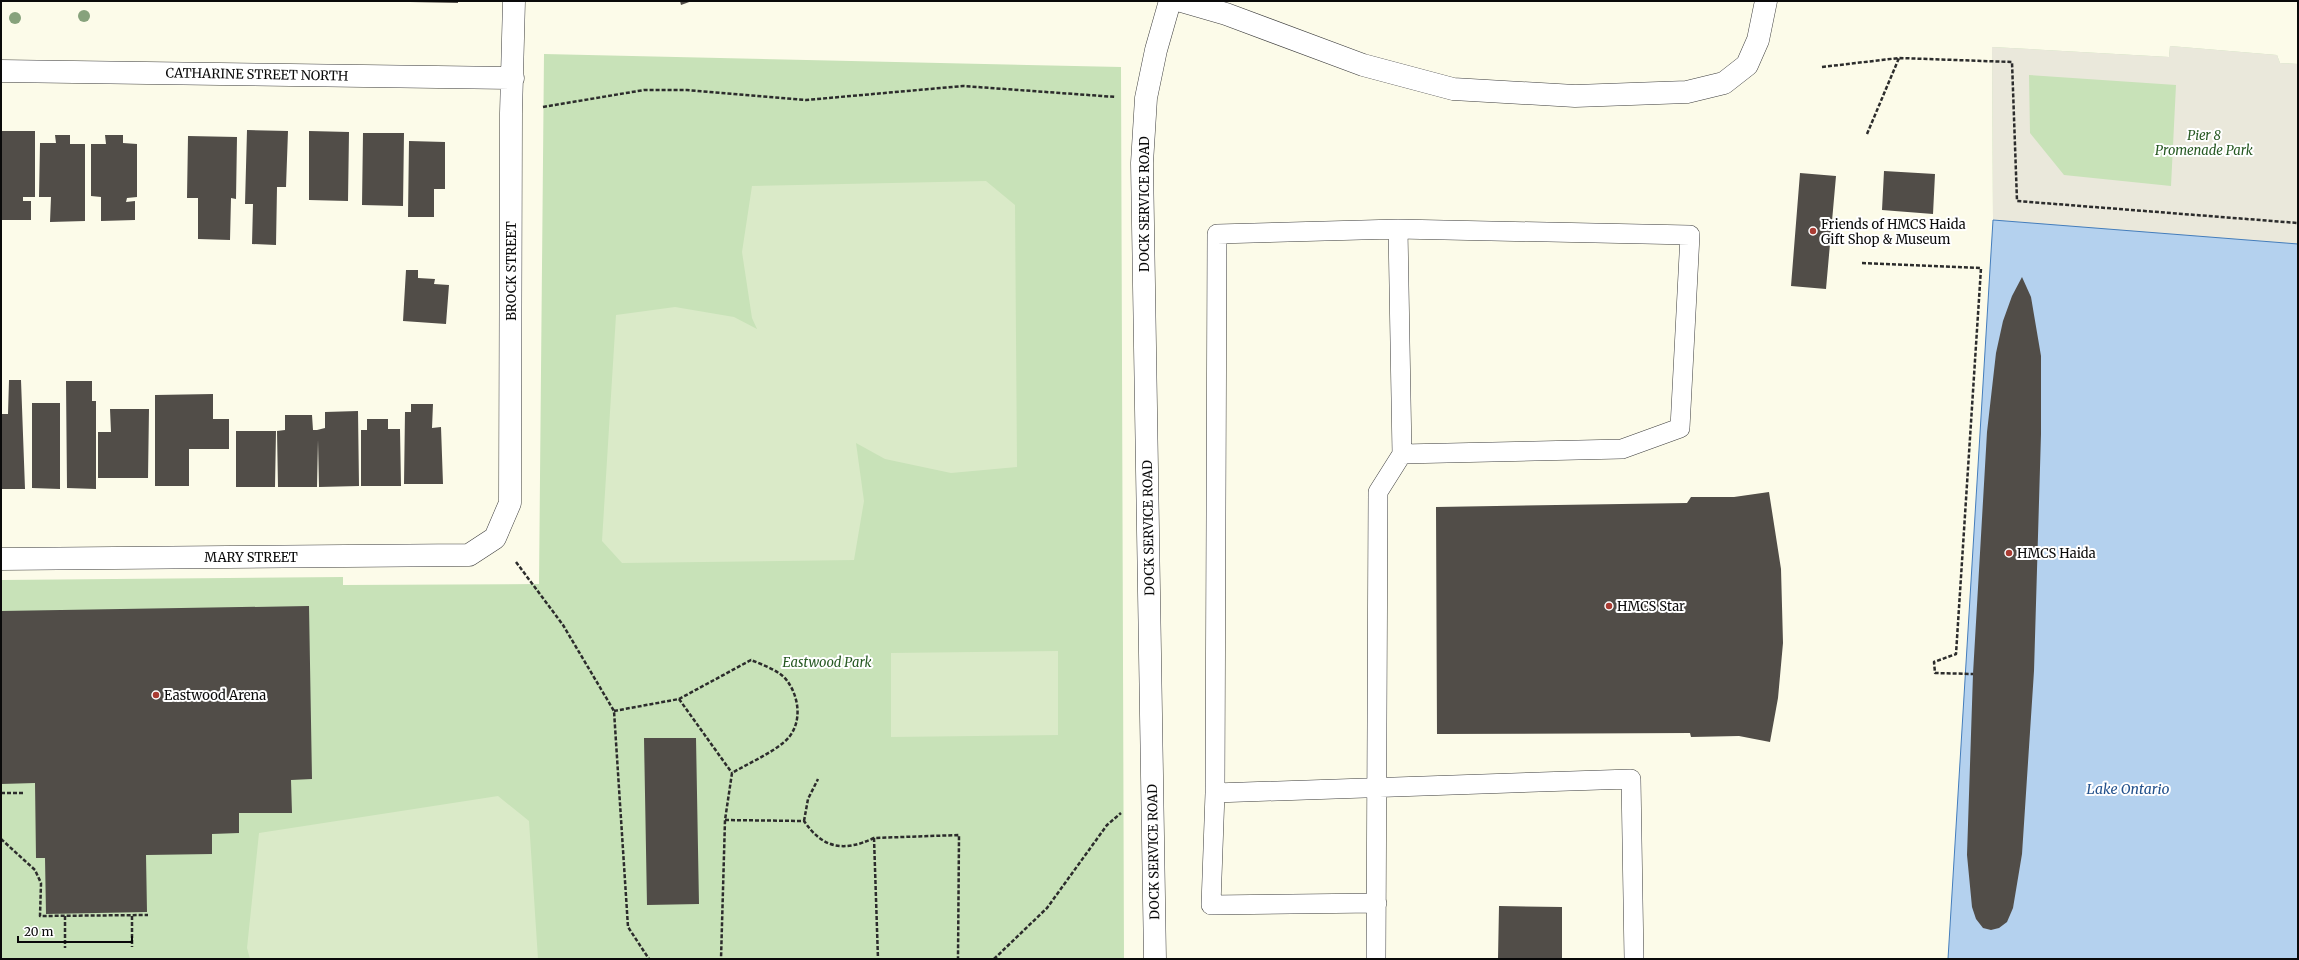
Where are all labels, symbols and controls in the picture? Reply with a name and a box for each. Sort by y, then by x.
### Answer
street label: CATHARINE STREET NORTH [165,64,349,85]
park label: Pier 8 Promenade Park [2155,127,2253,159]
street label: DOCK SERVICE ROAD [1136,136,1153,272]
place label: Friends of HMCS Haida Gift Shop & Museum [1821,216,1966,248]
street label: BROCK STREET [503,221,520,321]
marker: Friends of HMCS Haida Gift Shop & Museum [1808,226,1818,236]
street label: DOCK SERVICE ROAD [1139,460,1158,596]
place label: HMCS Haida [2017,545,2096,562]
marker: HMCS Haida [2004,548,2014,558]
street label: MARY STREET [204,549,298,566]
place label: HMCS Star [1617,598,1685,615]
marker: HMCS Star [1604,601,1614,611]
park label: Eastwood Park [782,654,872,671]
place label: Eastwood Arena [164,687,266,704]
marker: Eastwood Arena [151,690,161,700]
water label: Lake Ontario [2087,780,2169,798]
street label: DOCK SERVICE ROAD [1144,784,1163,920]
scale bar [18,918,132,944]
text: 20 m [24,924,53,939]

